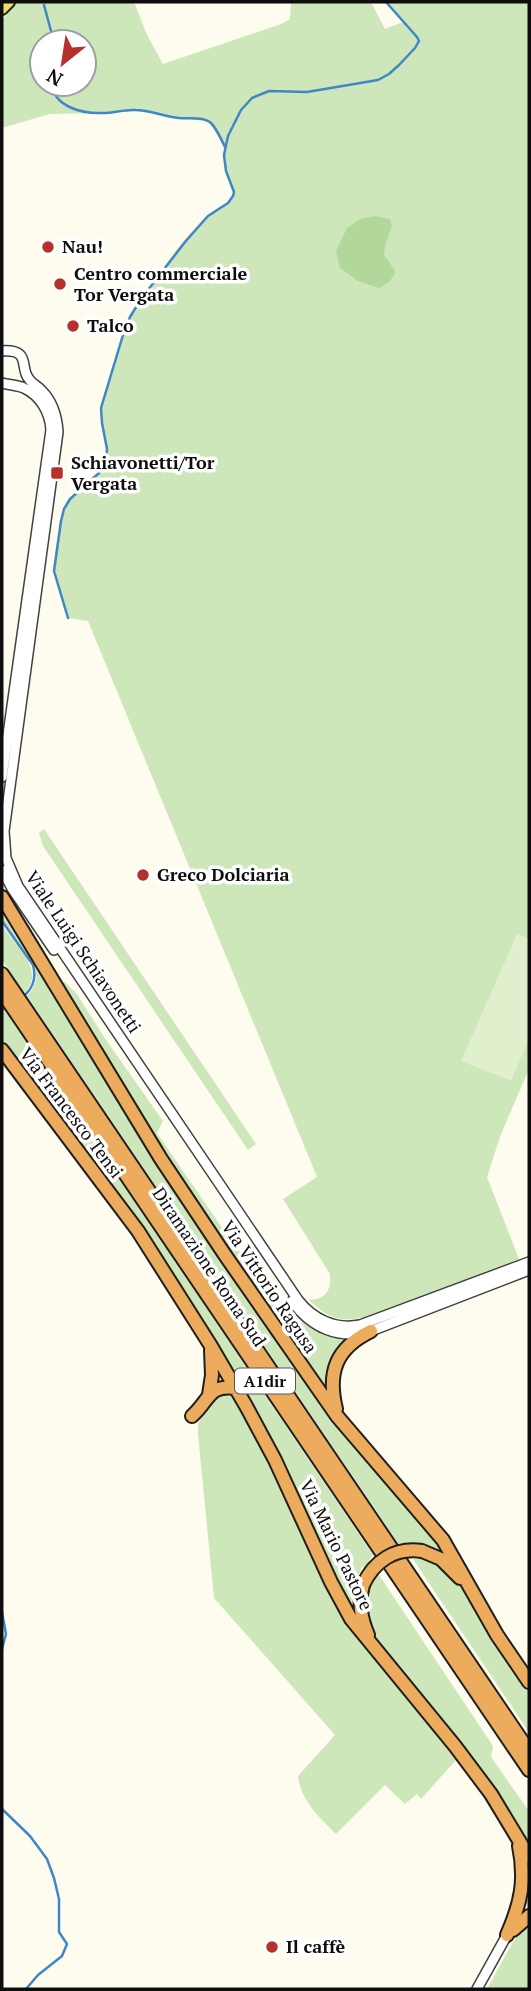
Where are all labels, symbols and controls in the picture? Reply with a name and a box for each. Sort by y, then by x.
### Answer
north arrow [28,28,98,98]
text: N [41,63,67,93]
place label: Nau! [62,234,103,258]
marker: Nau! [40,239,56,255]
place label: Centro commerciale Tor Vergata [74,261,248,306]
marker: Centro commerciale Tor Vergata [52,276,68,292]
place label: Talco [87,313,134,337]
marker: Talco [65,318,81,334]
place label: Schiavonetti/Tor Vergata [71,450,215,495]
marker: Schiavonetti/Tor Vergata [49,465,65,481]
place label: Greco Dolciaria [157,862,290,886]
street label: Viale Luigi Schiavonetti [20,866,147,1037]
marker: Greco Dolciaria [135,867,151,883]
street label: Via Francesco Tensi [15,1042,129,1183]
street label: Diramazione Roma Sud [148,1182,272,1351]
street label: Via Vittorio Ragusa [216,1215,323,1358]
road number: A1dir [235,1368,295,1394]
street label: Via Mario Pastore [295,1475,379,1614]
place label: Il caffè [286,1934,345,1958]
marker: Il caffè [264,1939,280,1955]

